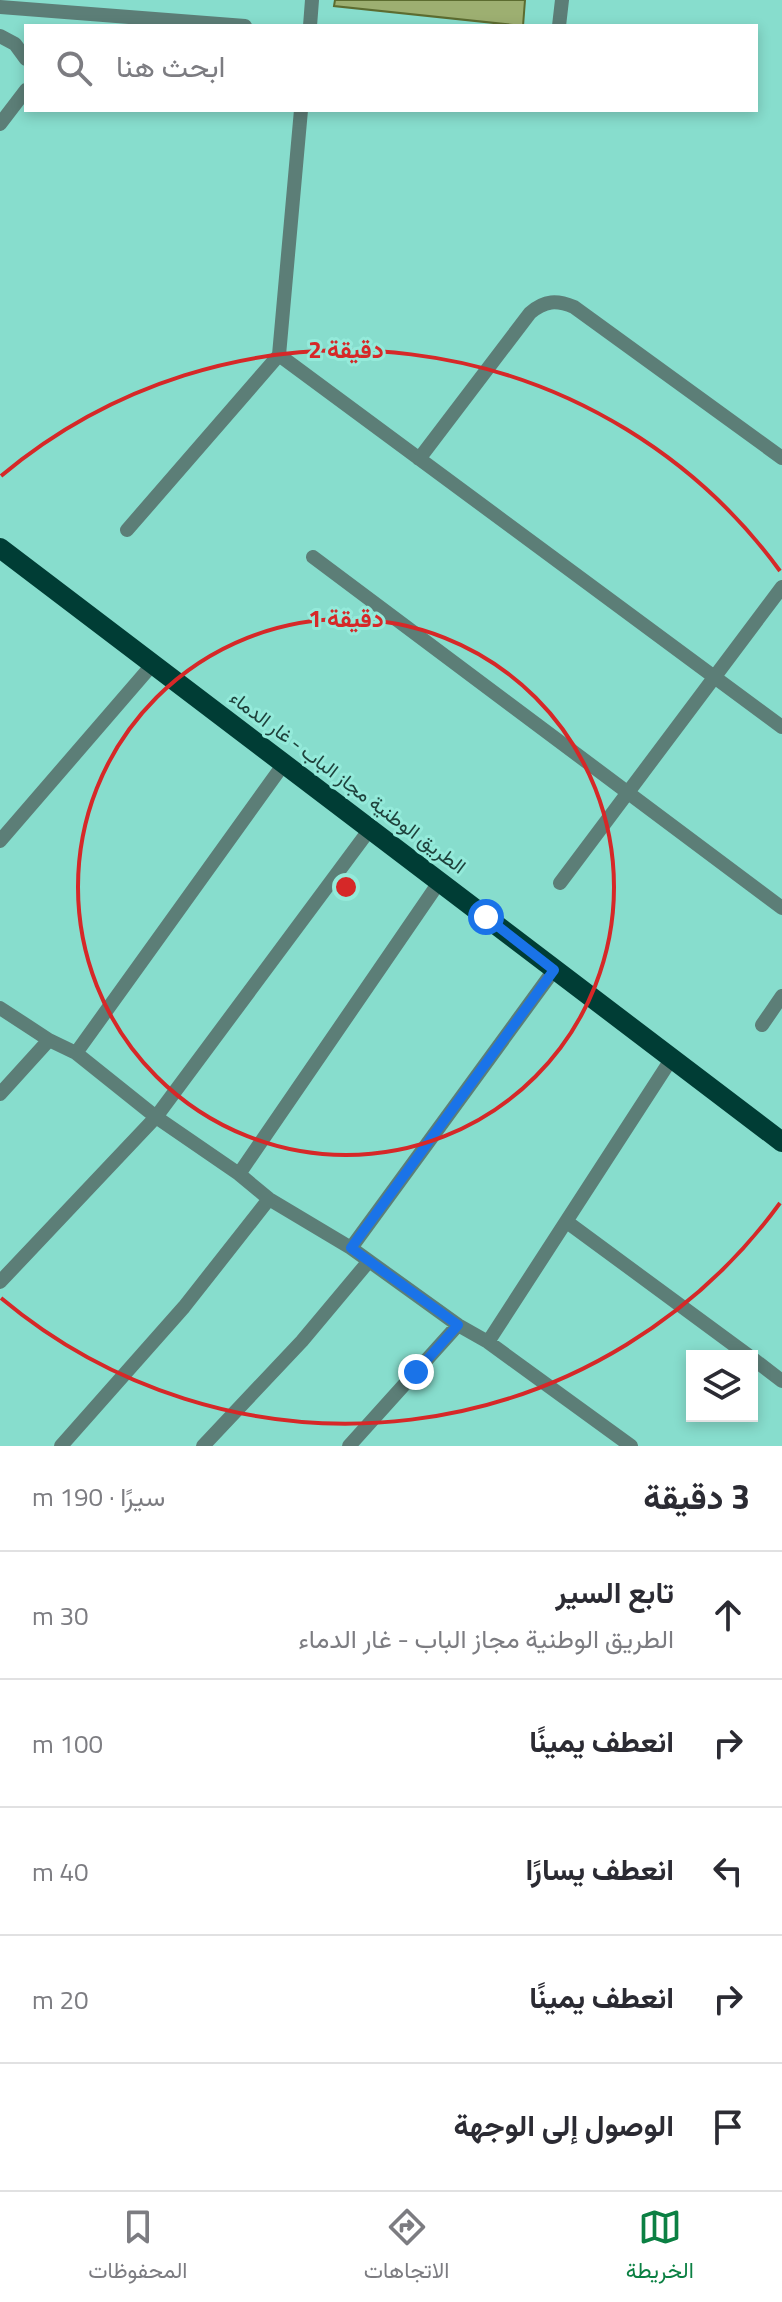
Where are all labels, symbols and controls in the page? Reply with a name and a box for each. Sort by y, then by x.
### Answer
search box [24,24,758,112]
text: ابحث هنا [116,43,226,89]
icon: search [52,46,96,90]
text: 2 دقيقة [308,331,384,367]
text: 1 دقيقة [308,600,384,636]
street label: الطريق الوطنية مجاز الباب - غار الدماء [224,682,473,881]
centre of rings [332,873,360,901]
route start [468,899,504,935]
map controls [686,1350,758,1422]
button: layers [686,1350,758,1422]
route end [398,1354,434,1390]
text: 3 دقيقة [643,1470,750,1522]
text: سيرًا · 190 m [32,1477,165,1516]
text: تابع السير [556,1569,674,1615]
icon: ahead [706,1593,750,1637]
text: 30 m [32,1596,89,1635]
text: الطريق الوطنية مجاز الباب - غار الدماء [298,1619,674,1658]
text: انعطف يمينًا [529,1718,674,1764]
icon: right [706,1721,750,1765]
text: 100 m [32,1724,103,1763]
text: انعطف يسارًا [525,1846,674,1892]
icon: left [706,1849,750,1893]
text: 40 m [32,1852,89,1891]
text: انعطف يمينًا [529,1974,674,2020]
icon: right [706,1977,750,2021]
text: 20 m [32,1980,89,2019]
text: الوصول إلى الوجهة [453,2102,674,2148]
icon: arrive [706,2105,750,2149]
tab: المحفوظات [88,2205,187,2290]
tab: الاتجاهات [364,2205,449,2290]
tab: الخريطة [626,2205,694,2290]

